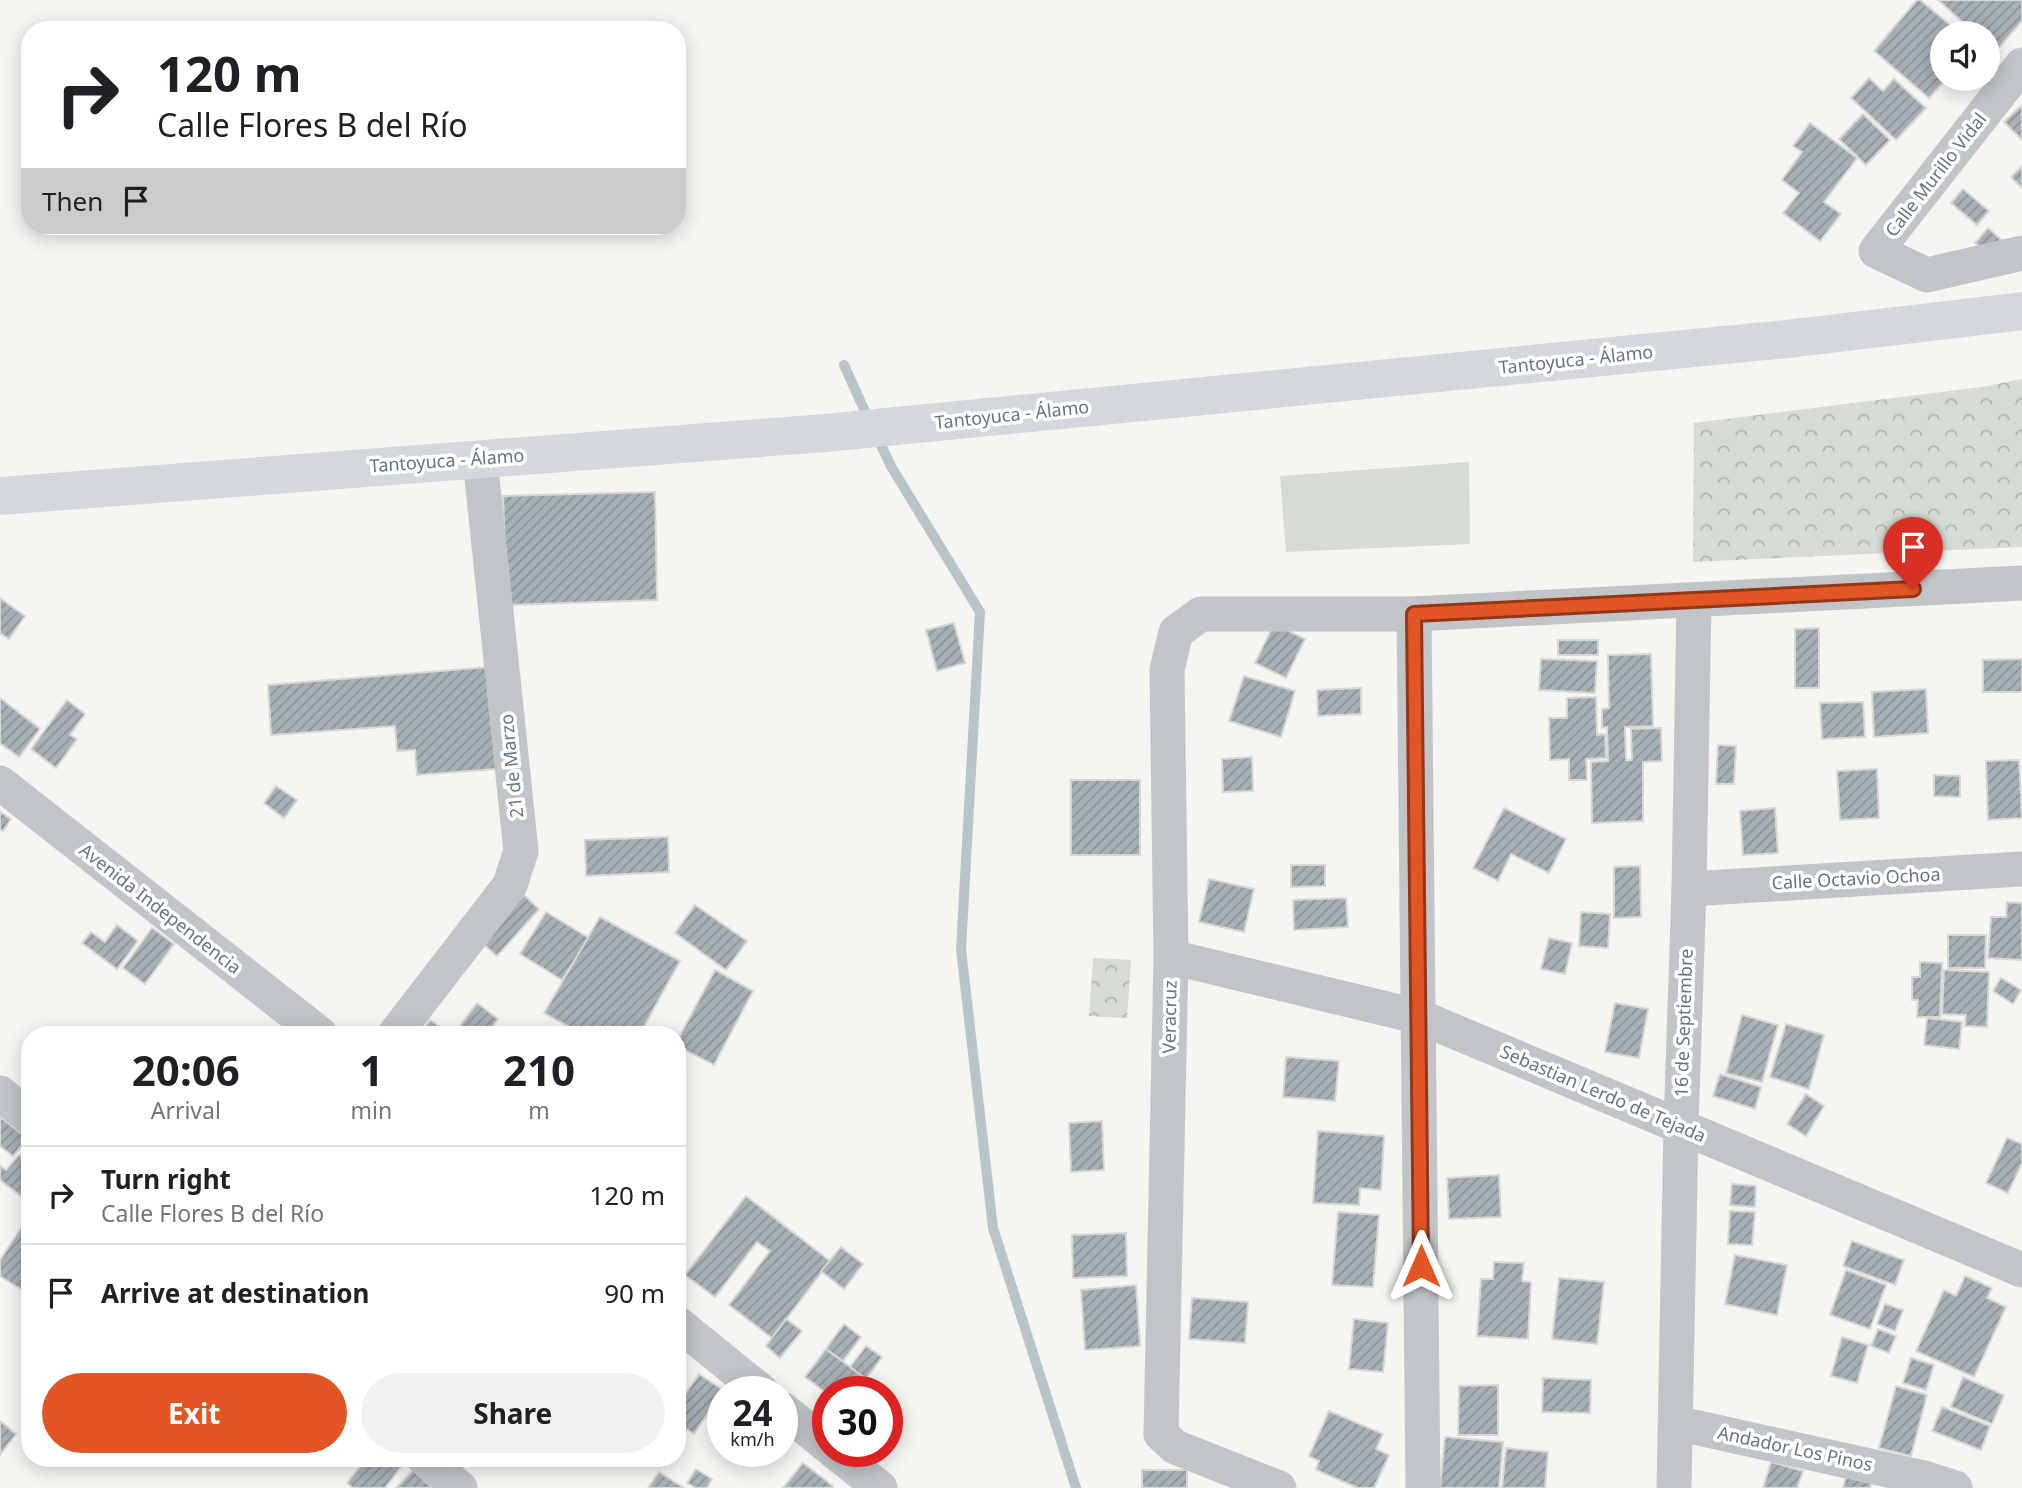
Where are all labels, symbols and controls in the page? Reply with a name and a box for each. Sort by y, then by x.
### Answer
map controls [1930,21,2000,91]
button: sound [1930,21,2000,91]
text: 120 m [157,40,302,106]
icon: right [42,49,133,140]
text: Calle Flores B del Río [157,103,468,146]
street label: Calle Murillo Vidal [1879,107,1991,241]
icon: arrive [117,182,155,220]
text: Then [42,183,103,219]
street label: Tantoyuca - Álamo [1498,339,1654,379]
street label: Tantoyuca - Álamo [934,394,1090,434]
street label: Tantoyuca - Álamo [369,443,525,477]
pin [1883,517,1943,589]
icon: arrive [1894,528,1932,566]
street label: 21 de Marzo [494,713,528,819]
street label: Avenida Independencia [75,838,246,979]
street label: Calle Octavio Ochoa [1771,862,1941,894]
street label: 16 de Septiembre [1668,948,1698,1098]
street label: Veracruz [1156,980,1182,1054]
street label: Sebastian Lerdo de Tejada [1497,1039,1710,1147]
text: 20:06 [132,1041,240,1098]
text: 1 [359,1041,383,1098]
text: 210 [503,1041,575,1098]
text: Arrival [151,1094,221,1126]
text: min [351,1094,392,1126]
text: m [528,1094,550,1126]
text: Turn right [101,1161,231,1197]
icon: right [42,1176,80,1214]
text: 120 m [589,1177,665,1213]
text: Calle Flores B del Río [101,1197,324,1229]
position arrow [1384,1229,1458,1303]
icon: arrive [42,1274,80,1312]
text: Arrive at destination [101,1275,370,1311]
text: 90 m [604,1275,665,1311]
button: Exit [42,1373,347,1453]
button: Share [361,1373,665,1453]
speed limit sign: 30 [812,1376,903,1467]
text: 24 [732,1389,773,1436]
street label: Andador Los Pinos [1716,1420,1875,1476]
text: km/h [730,1427,775,1451]

